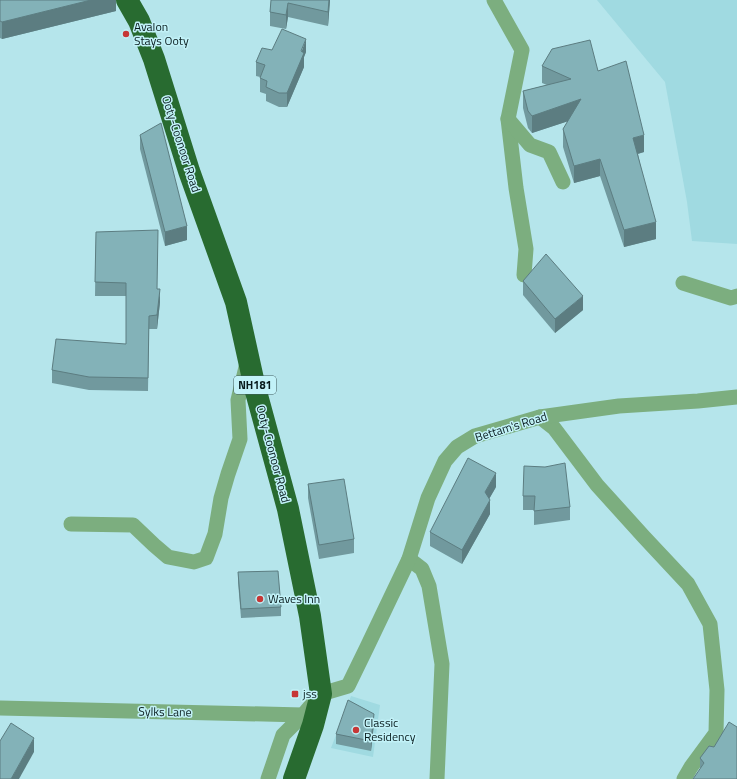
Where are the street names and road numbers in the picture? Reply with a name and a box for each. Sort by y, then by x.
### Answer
street label: Ooty-Coonoor Road [157,93,206,194]
road number: NH181 [234,376,276,394]
street label: Ooty-Coonoor Road [251,403,296,505]
street label: Bettam's Road [473,407,549,446]
street label: Sylks Lane [138,702,192,721]

